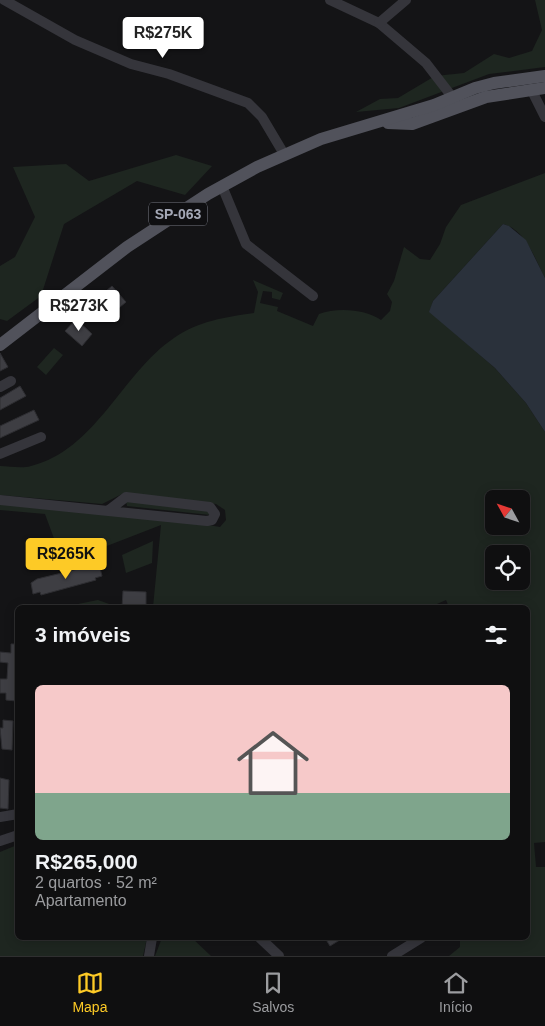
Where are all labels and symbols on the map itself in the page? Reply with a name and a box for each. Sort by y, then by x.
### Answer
pin: R$275K [122,17,204,59]
road number: SP-063 [149,202,207,225]
pin: R$273K [38,290,120,332]
north arrow [485,490,530,535]
pin: R$265K [25,538,107,580]

